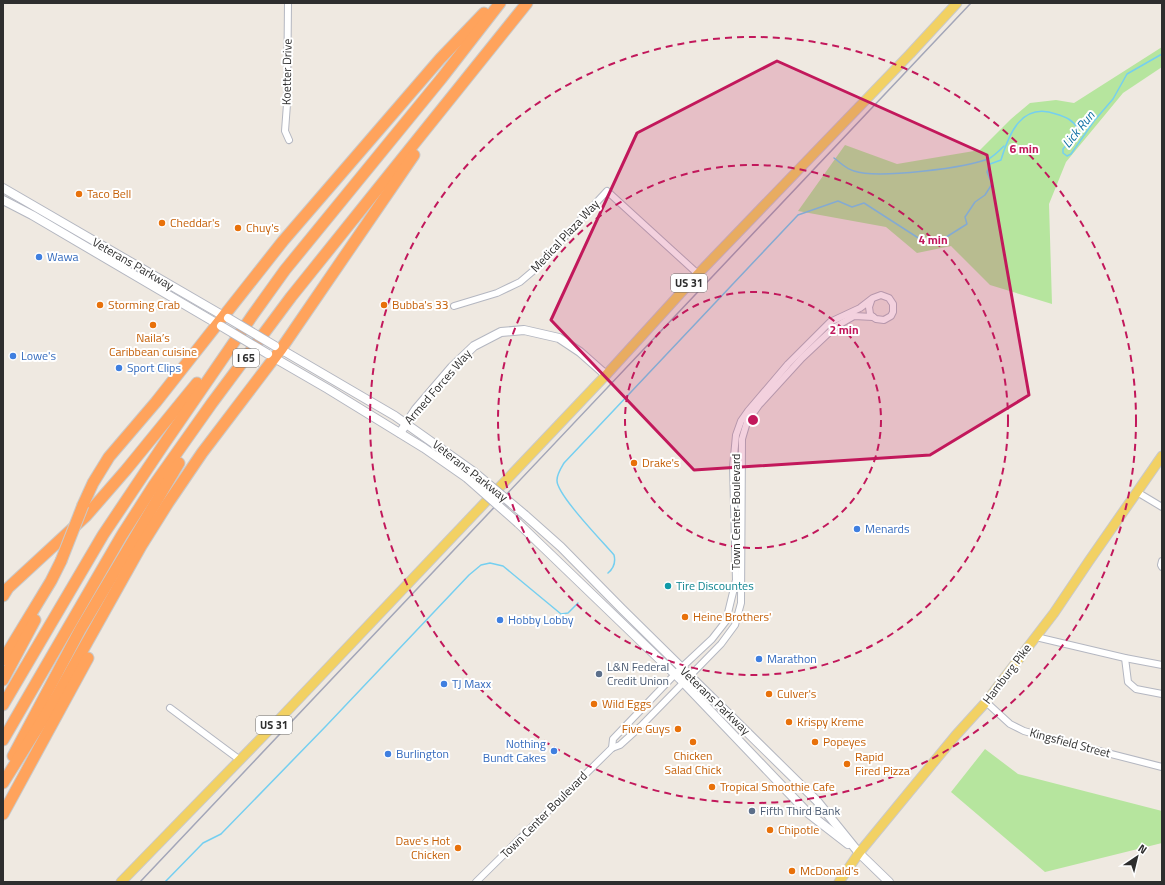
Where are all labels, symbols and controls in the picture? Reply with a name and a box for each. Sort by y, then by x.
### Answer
street label: Koetter Drive [276,39,297,105]
water label: Lick Run [1057,106,1099,152]
text: 6 min [1009,139,1039,158]
place label: Taco Bell [87,184,131,203]
marker: Taco Bell [74,189,84,199]
street label: Medical Plaza Way [526,195,604,276]
place label: Cheddar's [170,213,220,232]
marker: Cheddar's [157,218,167,228]
place label: Chuy's [246,218,280,237]
marker: Chuy's [233,223,243,233]
text: 4 min [918,230,948,249]
street label: Veterans Parkway [89,232,178,295]
place label: Wawa [47,247,79,266]
marker: Wawa [34,252,44,262]
road number: US 31 [671,274,707,292]
place label: Storming Crab [108,295,180,314]
place label: Bubba's 33 [392,295,448,314]
marker: Storming Crab [95,300,105,310]
marker: Bubba's 33 [379,300,389,310]
marker: Naila’s Caribbean cuisine [148,320,158,330]
text: 2 min [829,320,859,339]
place label: Naila’s Caribbean cuisine [109,328,197,361]
street label: Armed Forces Way [399,345,476,429]
place label: Lowe's [21,346,56,365]
road number: I 65 [233,349,259,367]
marker: Lowe's [8,351,18,361]
place label: Sport Clips [127,358,181,377]
marker: Sport Clips [114,363,124,373]
centre of rings [746,413,760,427]
street label: Veterans Parkway [428,435,512,506]
place label: Drake's [642,453,680,472]
street label: Town Center Boulevard [726,454,745,570]
marker: Drake's [629,458,639,468]
place label: Menards [865,519,910,538]
marker: Menards [852,524,862,534]
place label: Tire Discountes [676,576,754,595]
marker: Tire Discountes [663,581,673,591]
place label: Heine Brothers' [693,607,772,626]
place label: Hobby Lobby [508,610,574,629]
marker: Heine Brothers' [680,612,690,622]
marker: Hobby Lobby [495,615,505,625]
street label: Hamburg Pike [978,640,1036,708]
place label: Marathon [767,649,817,668]
marker: Marathon [754,654,764,664]
place label: L&N Federal Credit Union [607,657,669,690]
street label: Veterans Parkway [676,662,755,739]
marker: L&N Federal Credit Union [594,669,604,679]
place label: TJ Maxx [452,674,492,693]
marker: TJ Maxx [439,679,449,689]
place label: Culver's [777,684,817,703]
marker: Culver's [764,689,774,699]
place label: Wild Eggs [602,694,652,713]
marker: Wild Eggs [589,699,599,709]
place label: Krispy Kreme [797,712,864,731]
road number: US 31 [256,716,292,734]
marker: Krispy Kreme [784,717,794,727]
place label: Five Guys [622,719,670,738]
street label: Kingsfield Street [1028,723,1113,763]
marker: Five Guys [673,724,683,734]
place label: Popeyes [823,732,866,751]
place label: Nothing Bundt Cakes [483,734,546,767]
marker: Chicken Salad Chick [688,737,698,747]
marker: Popeyes [810,737,820,747]
place label: Burlington [396,744,449,763]
marker: Nothing Bundt Cakes [549,746,559,756]
place label: Chicken Salad Chick [665,746,722,779]
place label: Rapid Fired Pizza [855,747,910,780]
marker: Burlington [383,749,393,759]
marker: Rapid Fired Pizza [842,759,852,769]
street label: Town Center Boulevard [496,767,592,863]
place label: Tropical Smoothie Cafe [720,777,835,796]
marker: Tropical Smoothie Cafe [707,782,717,792]
place label: Fifth Third Bank [760,801,840,820]
marker: Fifth Third Bank [747,806,757,816]
place label: Chipotle [778,820,819,839]
marker: Chipotle [765,825,775,835]
place label: Dave's Hot Chicken [396,831,451,864]
north arrow [1117,837,1157,877]
text: N [1135,840,1150,858]
marker: Dave's Hot Chicken [453,843,463,853]
place label: McDonald's [800,861,859,880]
marker: McDonald's [787,866,797,876]

